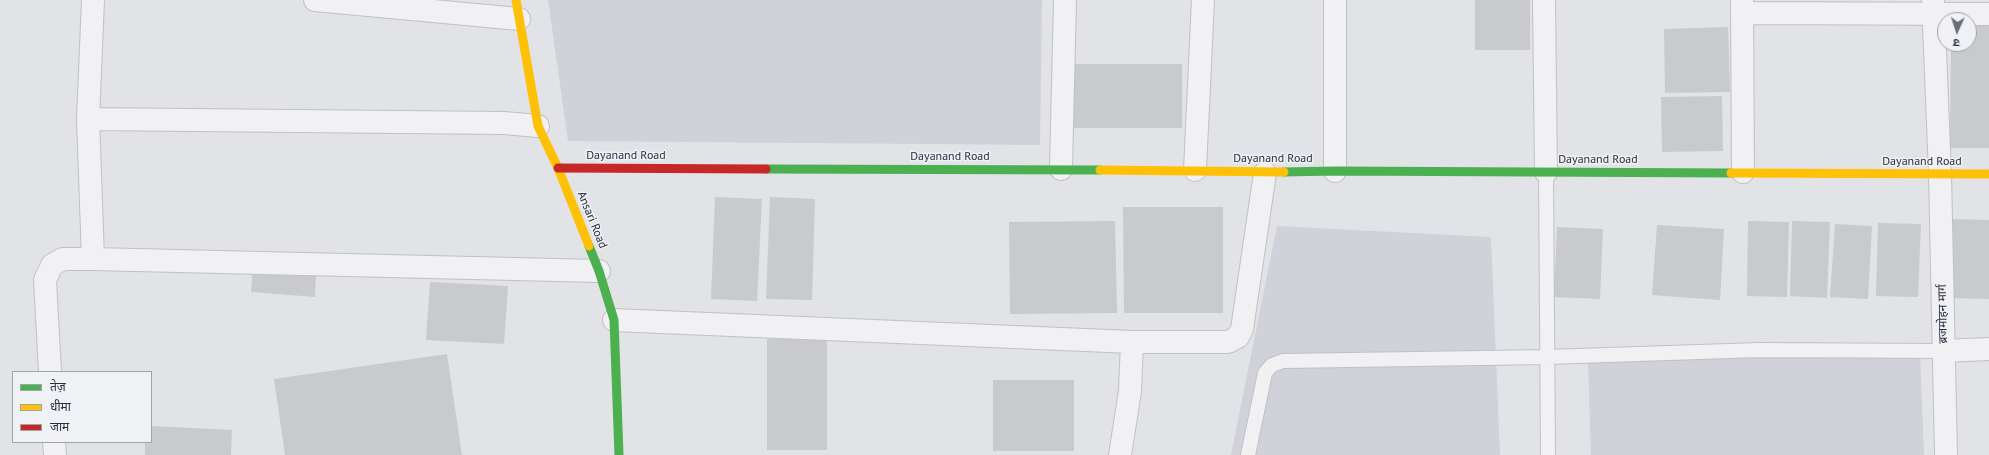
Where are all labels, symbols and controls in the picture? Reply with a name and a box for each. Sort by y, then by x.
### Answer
north arrow [1937,12,1977,52]
text: उ [1953,36,1960,50]
street label: Dayanand Road [586,149,666,163]
street label: Dayanand Road [910,150,990,164]
street label: Dayanand Road [1233,152,1313,166]
street label: Dayanand Road [1558,153,1638,167]
street label: Dayanand Road [1882,155,1962,169]
street label: Ansari Road [574,189,610,251]
street label: ब्रजमोहन मार्ग [1935,284,1951,344]
legend [12,371,152,443]
text: तेज़ [50,379,66,394]
text: धीमा [50,399,71,414]
text: जाम [50,419,69,434]

